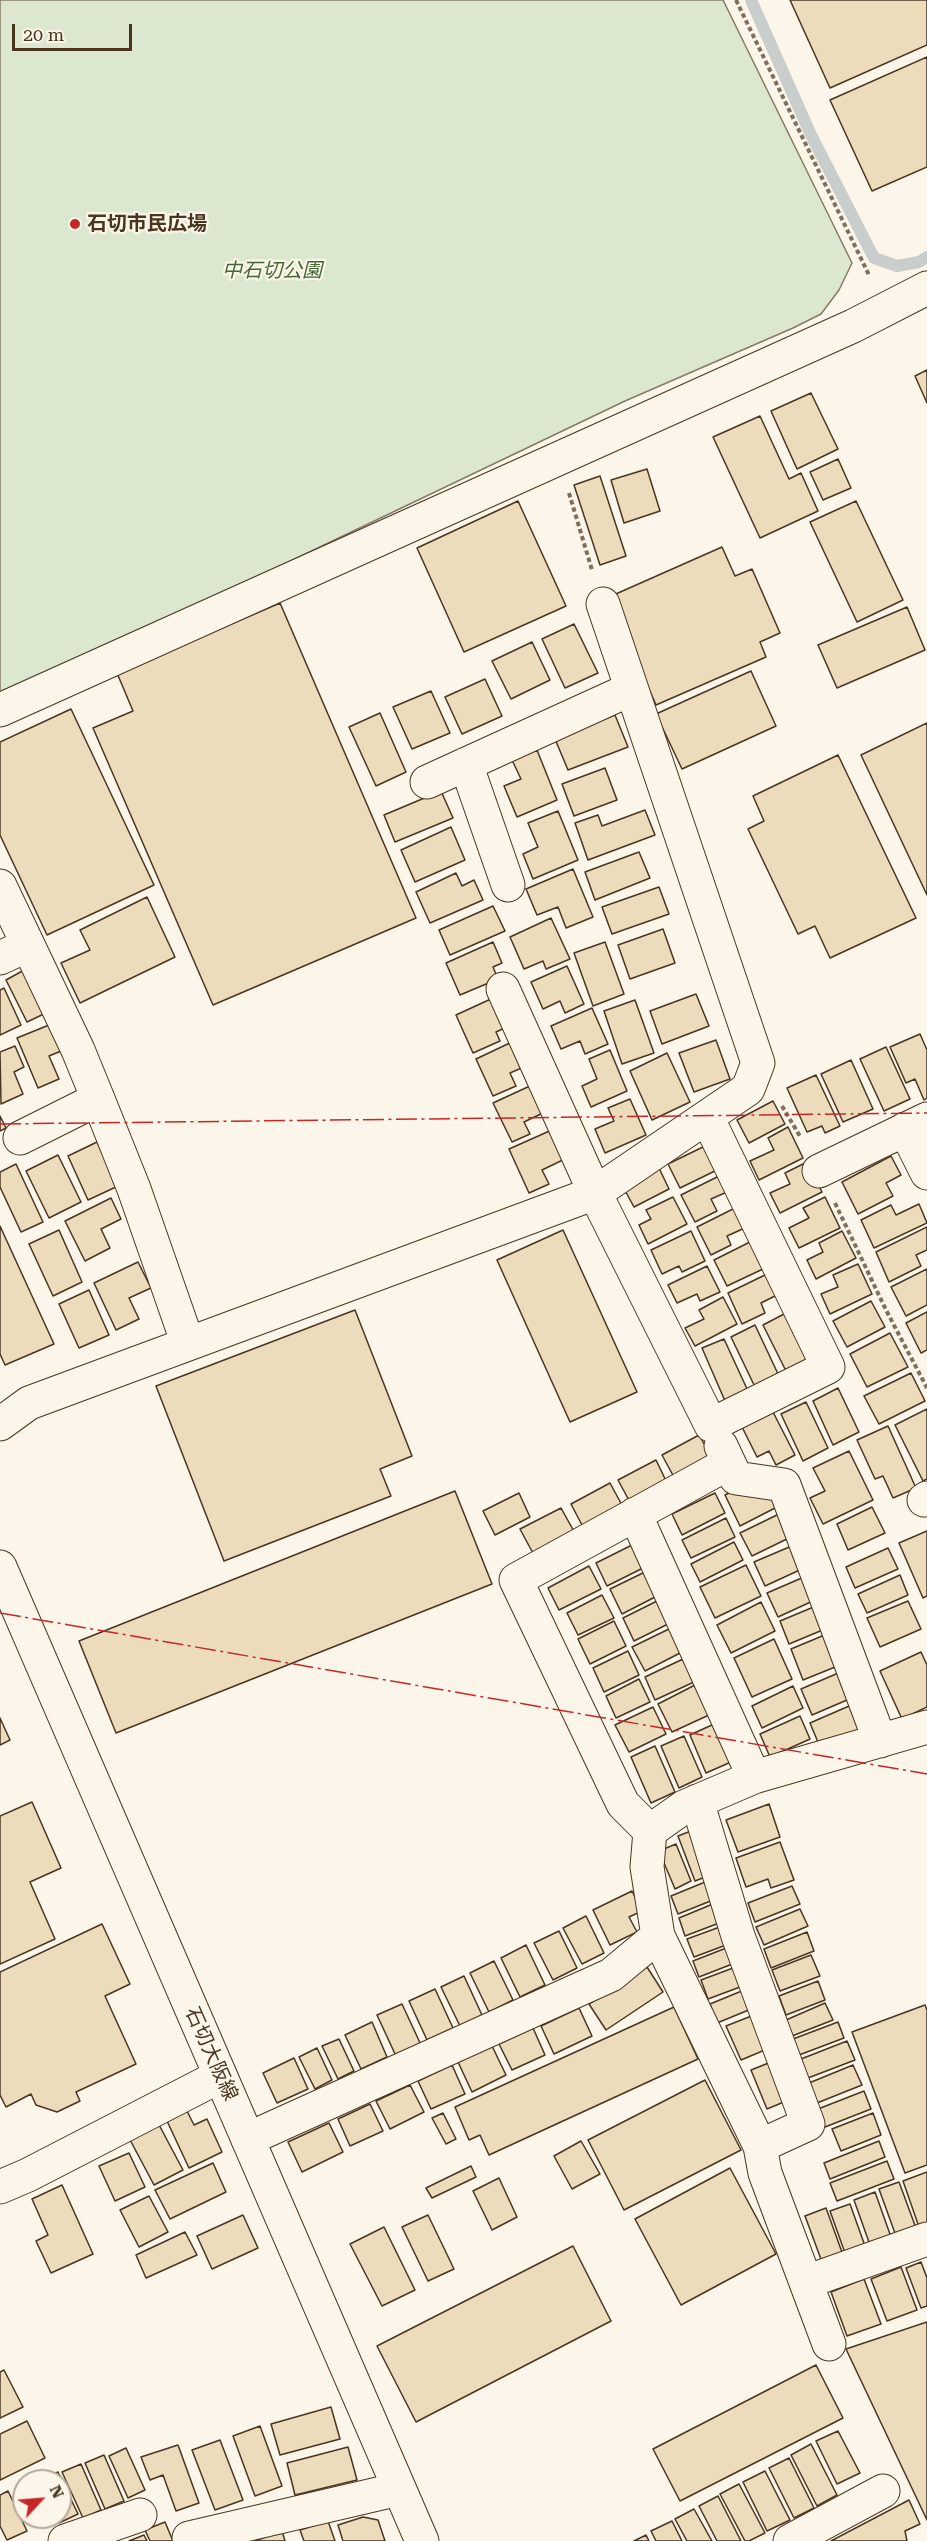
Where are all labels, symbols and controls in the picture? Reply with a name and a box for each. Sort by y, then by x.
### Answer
scale bar [15,12,135,50]
text: 20 m [23,24,64,45]
place label: 石切市民広場 [87,212,207,236]
marker: 石切市民広場 [68,217,82,231]
park label: 中石切公園 [222,259,322,283]
street label: 石切大阪線 [180,2003,242,2105]
north arrow [12,2469,72,2529]
text: N [46,2482,68,2501]

